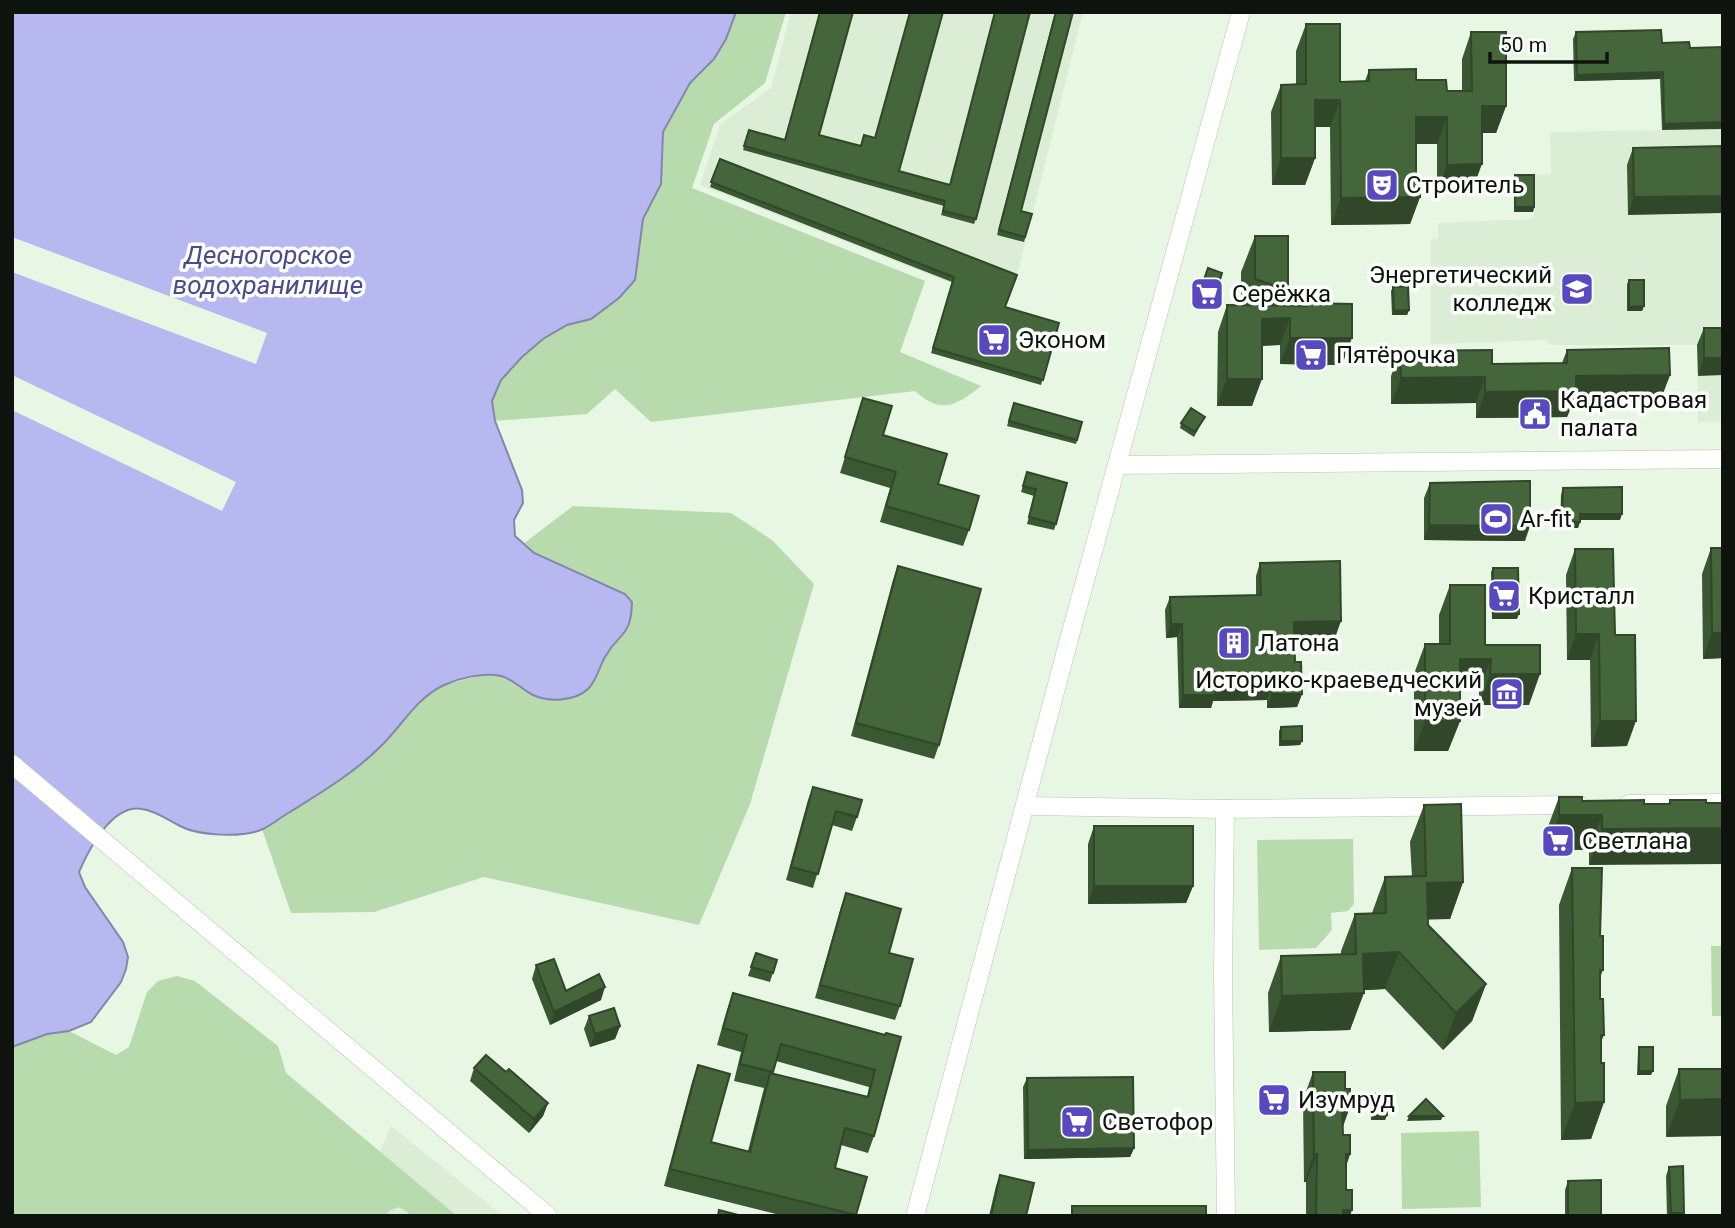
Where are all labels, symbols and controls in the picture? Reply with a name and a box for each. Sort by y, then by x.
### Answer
scale bar [1490,21,1607,65]
text: 50 m [1500,33,1547,57]
theatre icon: Строитель [1363,166,1401,204]
place label: Строитель [1406,171,1524,199]
water label: Десногорское водохранилище [173,240,363,300]
place label: Энергетический колледж [1369,261,1553,317]
school or university icon: Энергетический колледж [1558,270,1596,308]
supermarket icon: Серёжка [1188,275,1226,313]
place label: Серёжка [1232,280,1331,308]
supermarket icon: Эконом [975,321,1013,359]
place label: Эконом [1018,326,1106,354]
supermarket icon: Пятёрочка [1292,336,1330,374]
place label: Пятёрочка [1336,341,1456,369]
place label: Кадастровая палата [1560,386,1707,442]
public building icon: Кадастровая палата [1516,395,1554,433]
sports icon: Ar-fit [1477,500,1515,538]
place label: Ar-fit [1520,505,1572,533]
supermarket icon: Кристалл [1485,577,1523,615]
place label: Кристалл [1528,582,1635,610]
building icon: Латона [1215,624,1253,662]
place label: Латона [1258,629,1340,657]
place label: Историко-краеведческий музей [1195,666,1482,722]
museum icon: Историко-краеведческий музей [1488,675,1526,713]
supermarket icon: Светлана [1539,822,1577,860]
place label: Светлана [1582,827,1688,855]
supermarket icon: Изумруд [1255,1081,1293,1119]
place label: Изумруд [1298,1086,1395,1114]
supermarket icon: Светофор [1058,1103,1096,1141]
place label: Светофор [1102,1108,1213,1136]

